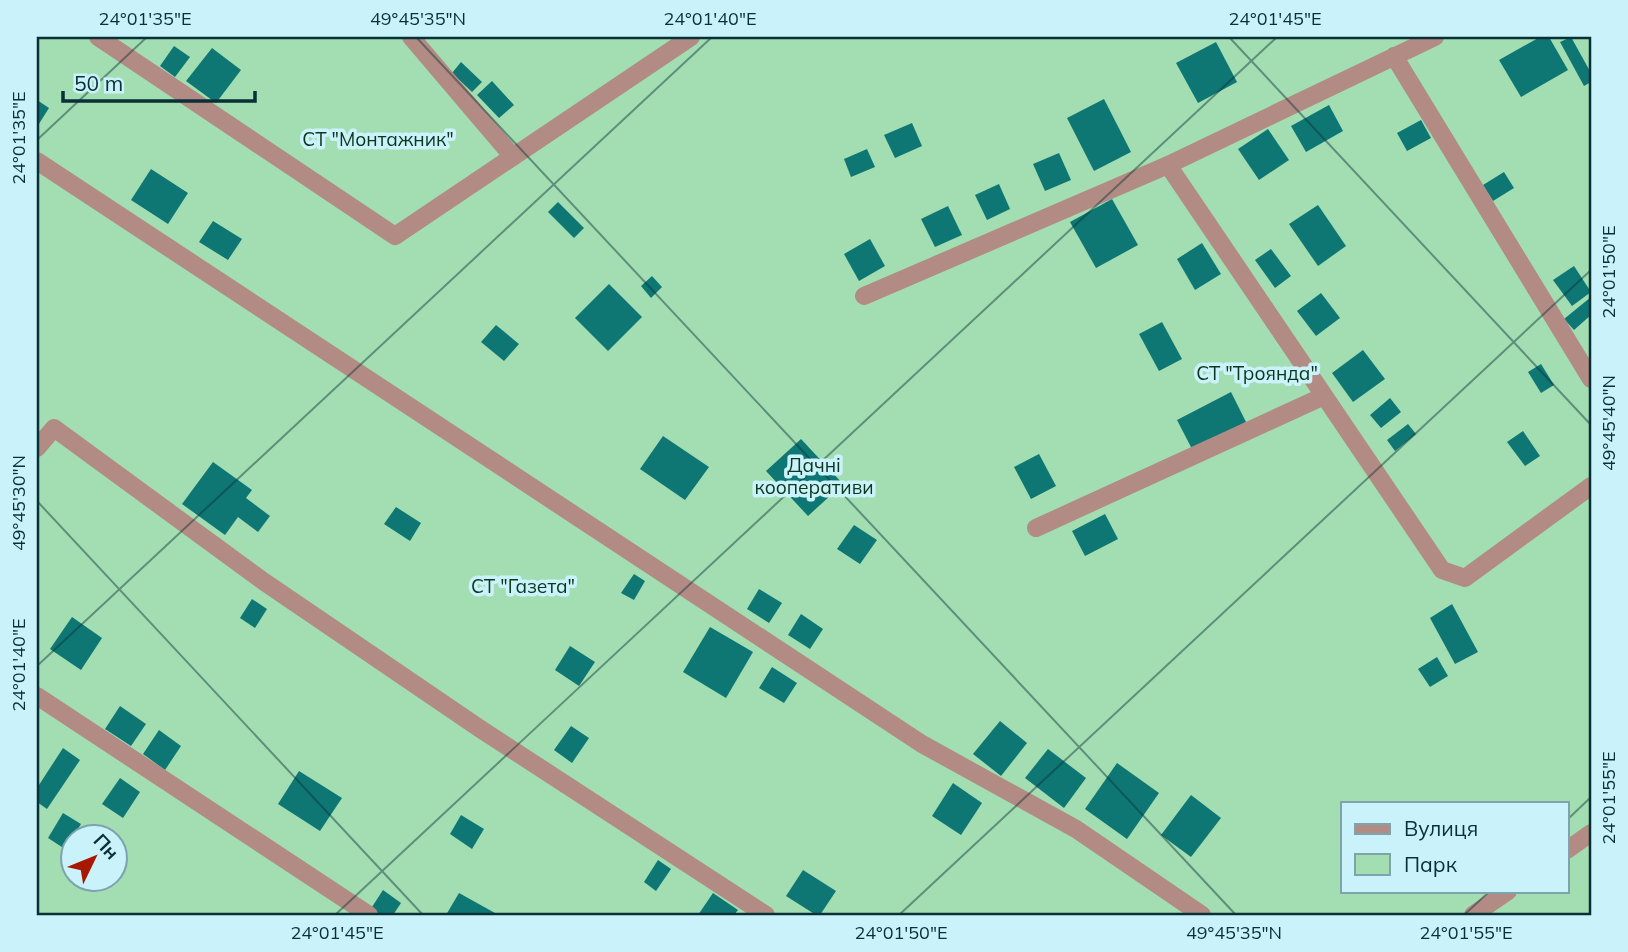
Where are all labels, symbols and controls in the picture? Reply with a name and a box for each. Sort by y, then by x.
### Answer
text: 24°01'35"E [98,7,192,30]
text: 49°45'35"N [370,7,466,30]
text: 24°01'40"E [663,7,757,30]
text: 24°01'45"E [1228,7,1322,30]
scale bar [63,60,256,104]
text: 50 m [74,70,123,96]
text: 24°01'35"E [7,91,30,185]
park label: СТ "Монтажник" [302,127,454,151]
text: 24°01'50"E [1597,225,1620,319]
park label: СТ "Троянда" [1196,361,1318,385]
text: 49°45'40"N [1597,375,1620,471]
park label: Дачні кооперативи [754,453,874,499]
text: 49°45'30"N [7,455,30,551]
park label: СТ "Газета" [471,574,575,598]
text: 24°01'40"E [7,618,30,712]
text: 24°01'55"E [1597,751,1620,845]
legend [1341,802,1568,892]
text: Вулиця [1404,815,1478,841]
north arrow [60,822,130,892]
text: Пн [89,829,124,864]
text: Парк [1404,851,1458,877]
text: 24°01'45"E [290,921,384,944]
text: 24°01'50"E [854,921,948,944]
text: 49°45'35"N [1186,921,1282,944]
text: 24°01'55"E [1419,921,1513,944]

